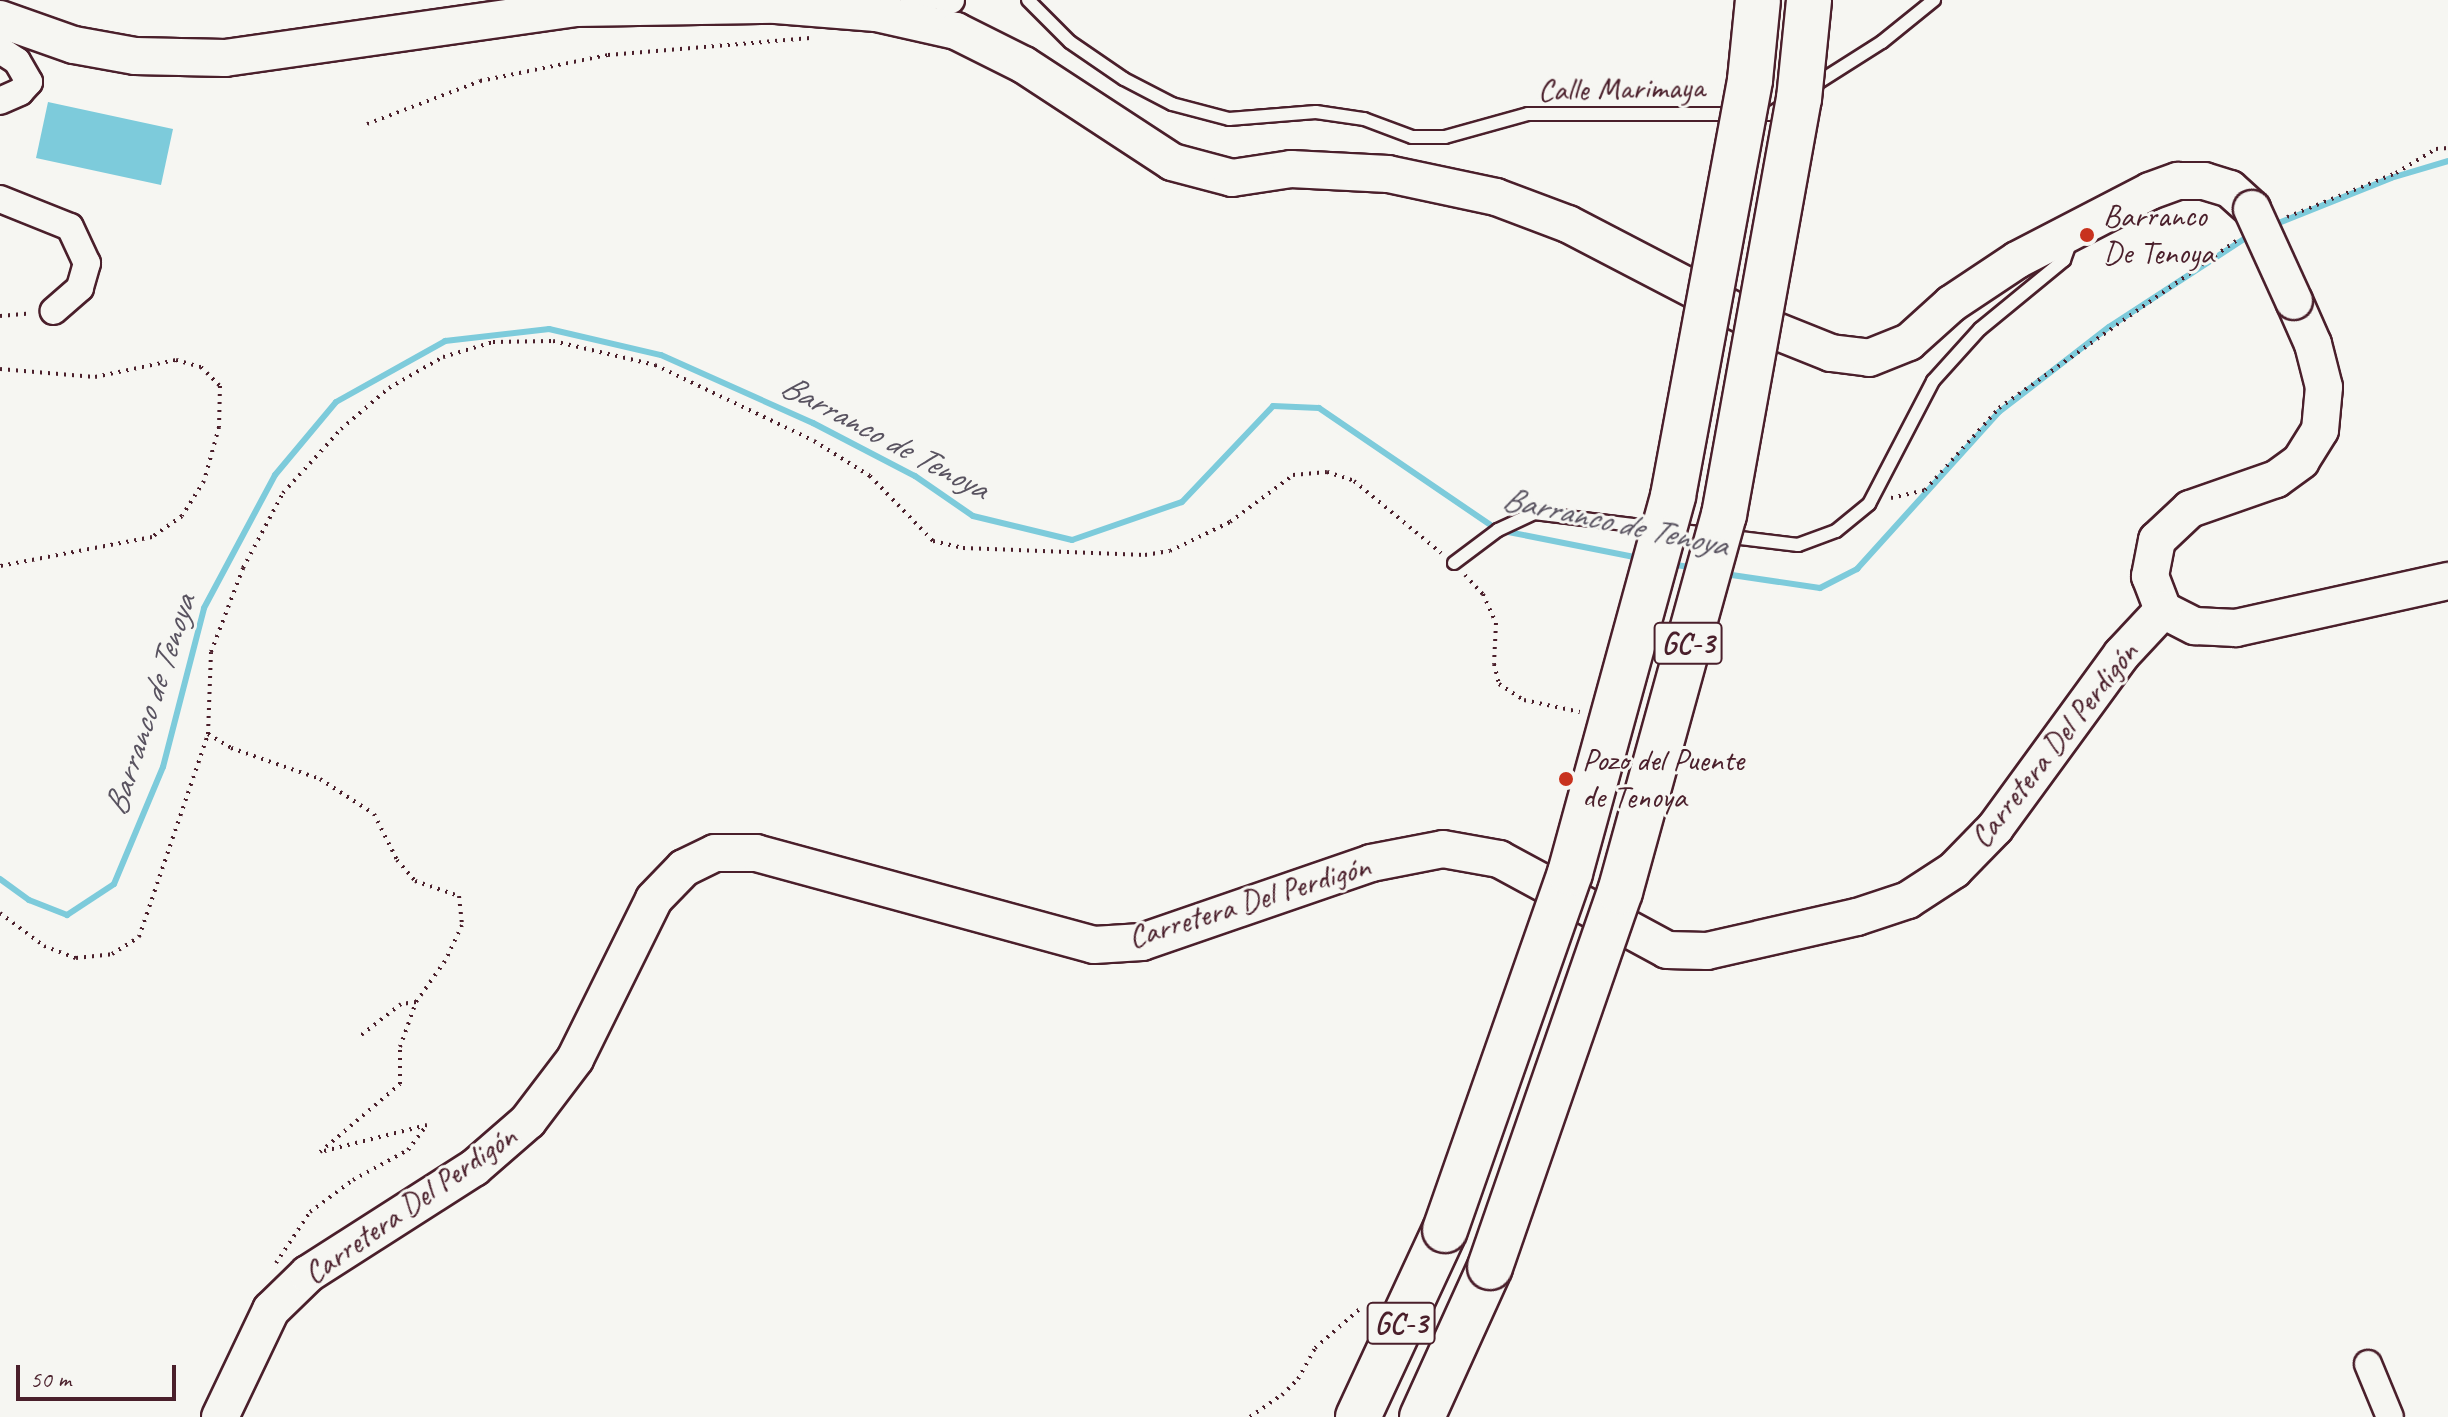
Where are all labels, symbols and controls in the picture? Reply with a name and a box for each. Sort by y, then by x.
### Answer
street label: Calle Marimaya [1536,68,1706,110]
place label: Barranco De Tenoya [2103,198,2212,273]
marker: Barranco De Tenoya [2078,226,2096,244]
water label: Barranco de Tenoya [775,365,995,507]
water label: Barranco de Tenoya [1500,477,1730,565]
water label: Barranco de Tenoya [94,591,204,819]
road number: GC-3 [1652,617,1724,669]
street label: Carretera Del Perdigón [1962,634,2146,856]
place label: Pozo del Puente de Tenoya [1582,742,1744,817]
marker: Pozo del Puente de Tenoya [1557,770,1575,788]
street label: Carretera Del Perdigón [1123,847,1375,957]
street label: Carretera Del Perdigón [296,1117,524,1293]
road number: GC-3 [1365,1297,1437,1349]
scale bar [20,1349,180,1399]
text: 50 m [30,1364,71,1394]

